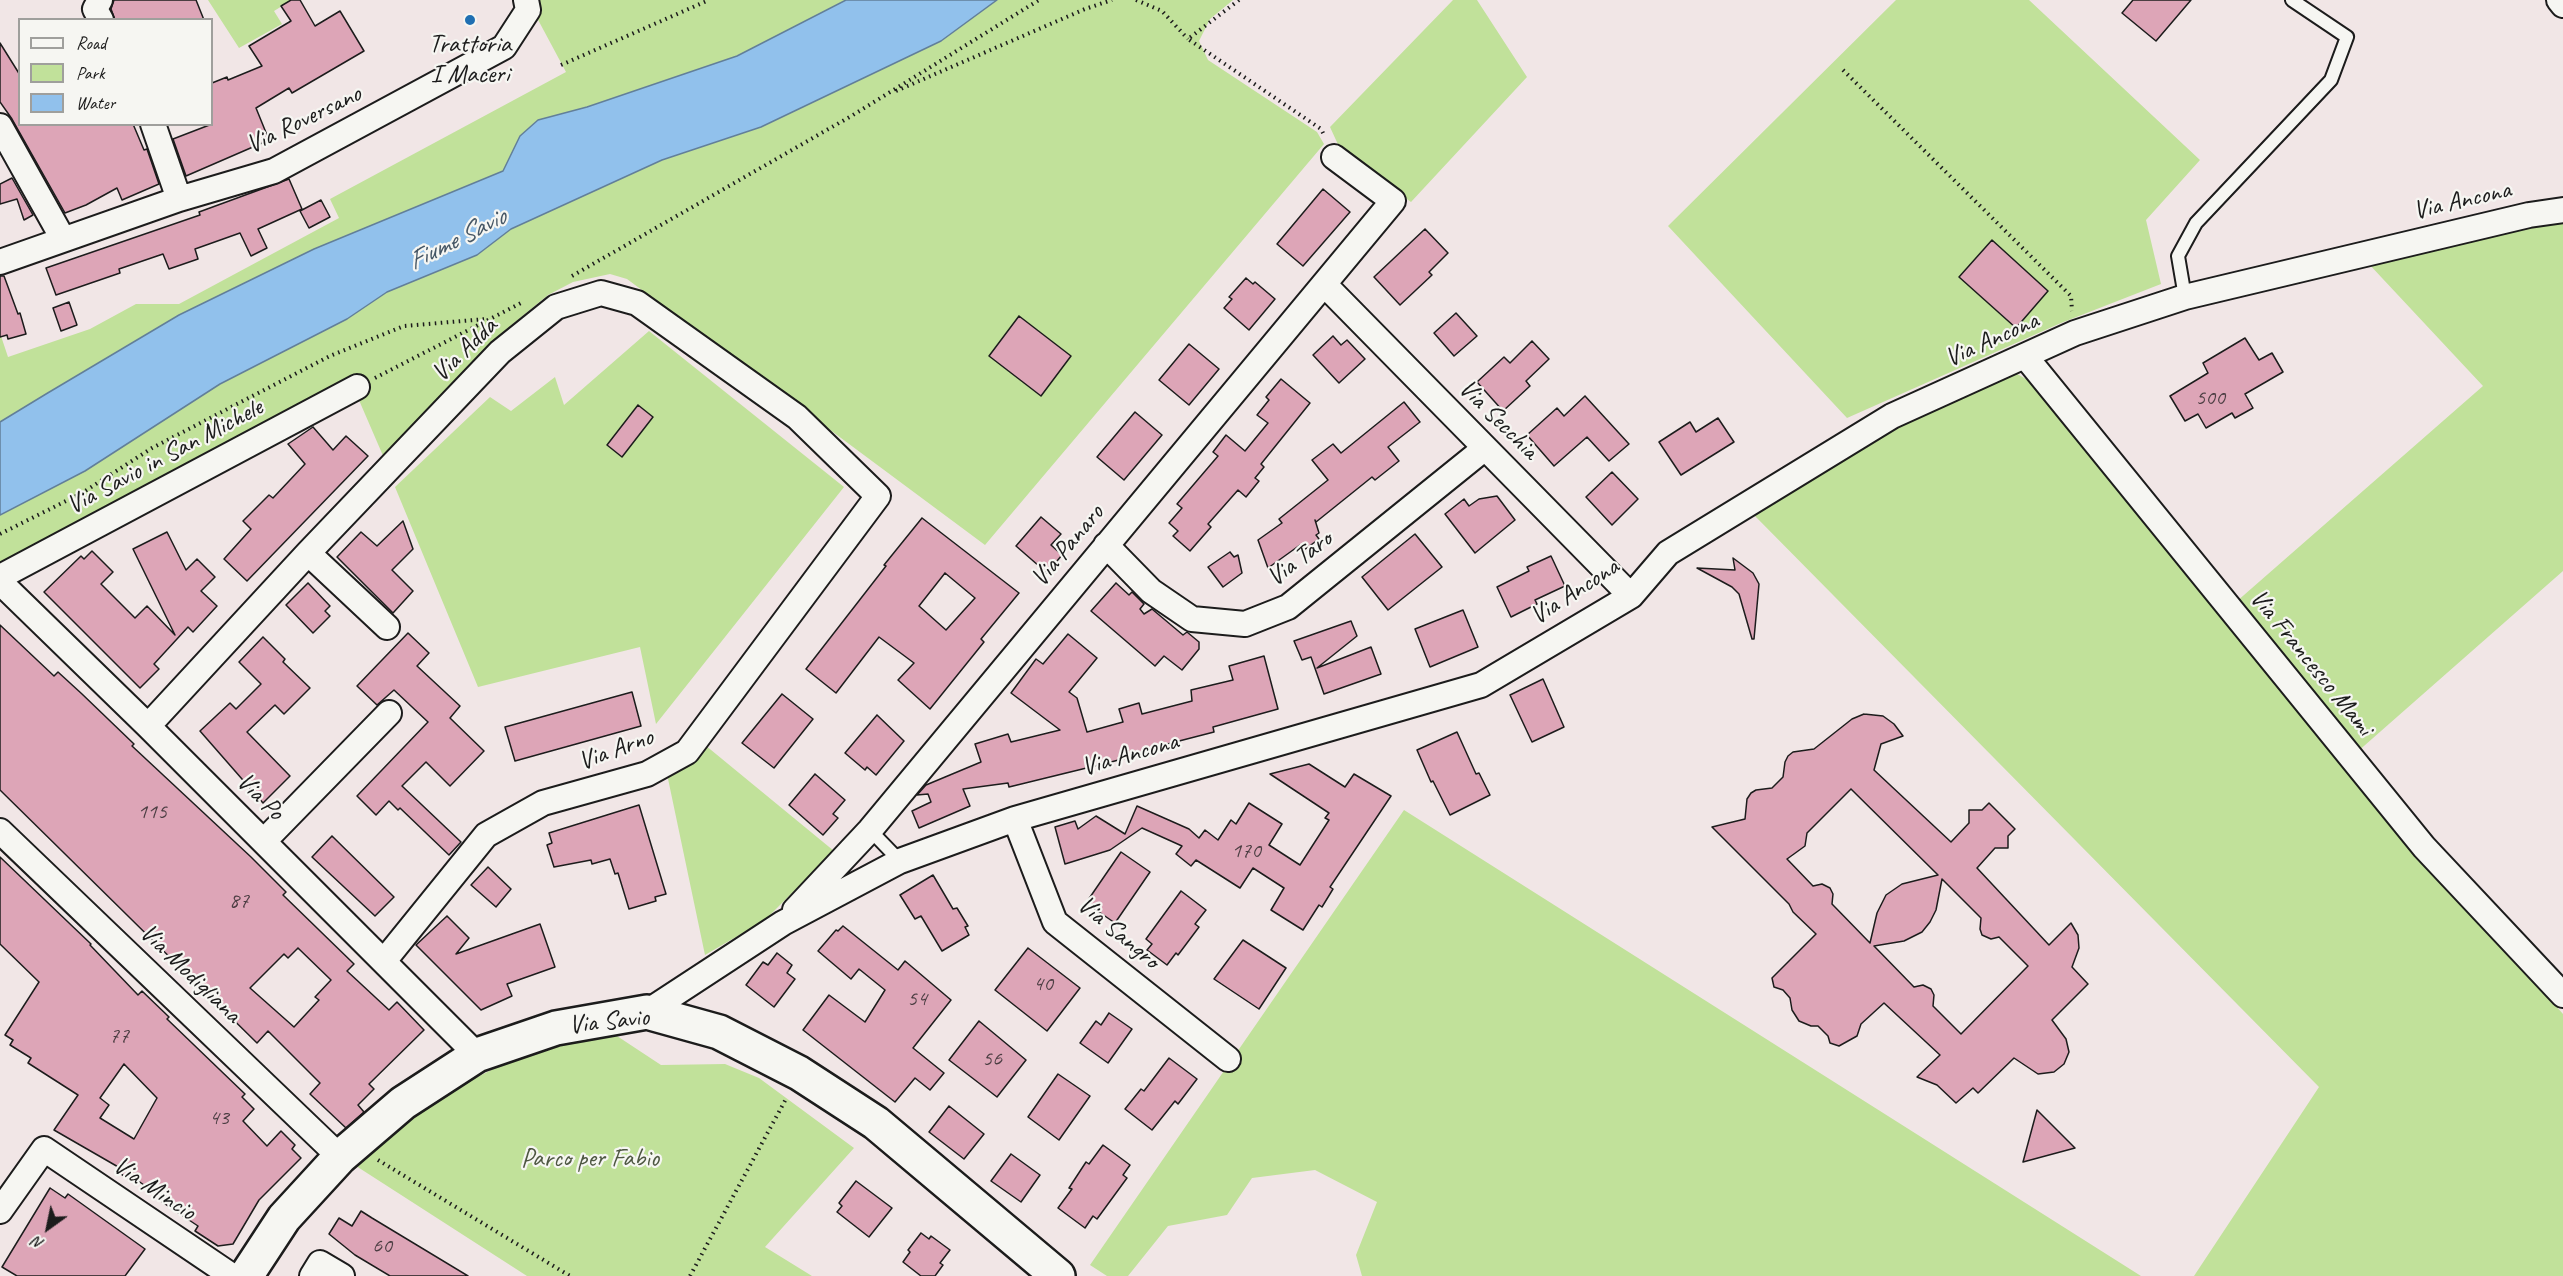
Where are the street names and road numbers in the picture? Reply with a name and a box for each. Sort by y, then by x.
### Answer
street label: Via Roversano [241,79,367,161]
street label: Via Ancona [2410,175,2514,227]
street label: Via Ancona [1940,306,2044,374]
street label: Via Adda [426,311,504,389]
street label: Via Secchia [1451,373,1545,467]
street label: Via Savio in San Michele [62,392,268,522]
street label: Via Panaro [1025,499,1111,593]
street label: Via Taro [1261,524,1339,594]
street label: Via Ancona [1525,552,1625,632]
street label: Via Francesco Mami [2242,584,2380,742]
street label: Via Arno [574,722,658,778]
street label: Via Ancona [1078,726,1182,784]
street label: Via Po [230,767,290,827]
street label: Via Sangro [1071,890,1165,976]
street label: Via Modigliana [133,918,247,1030]
street label: Via Savio [567,1002,651,1042]
street label: Via Mincio [107,1150,201,1228]

